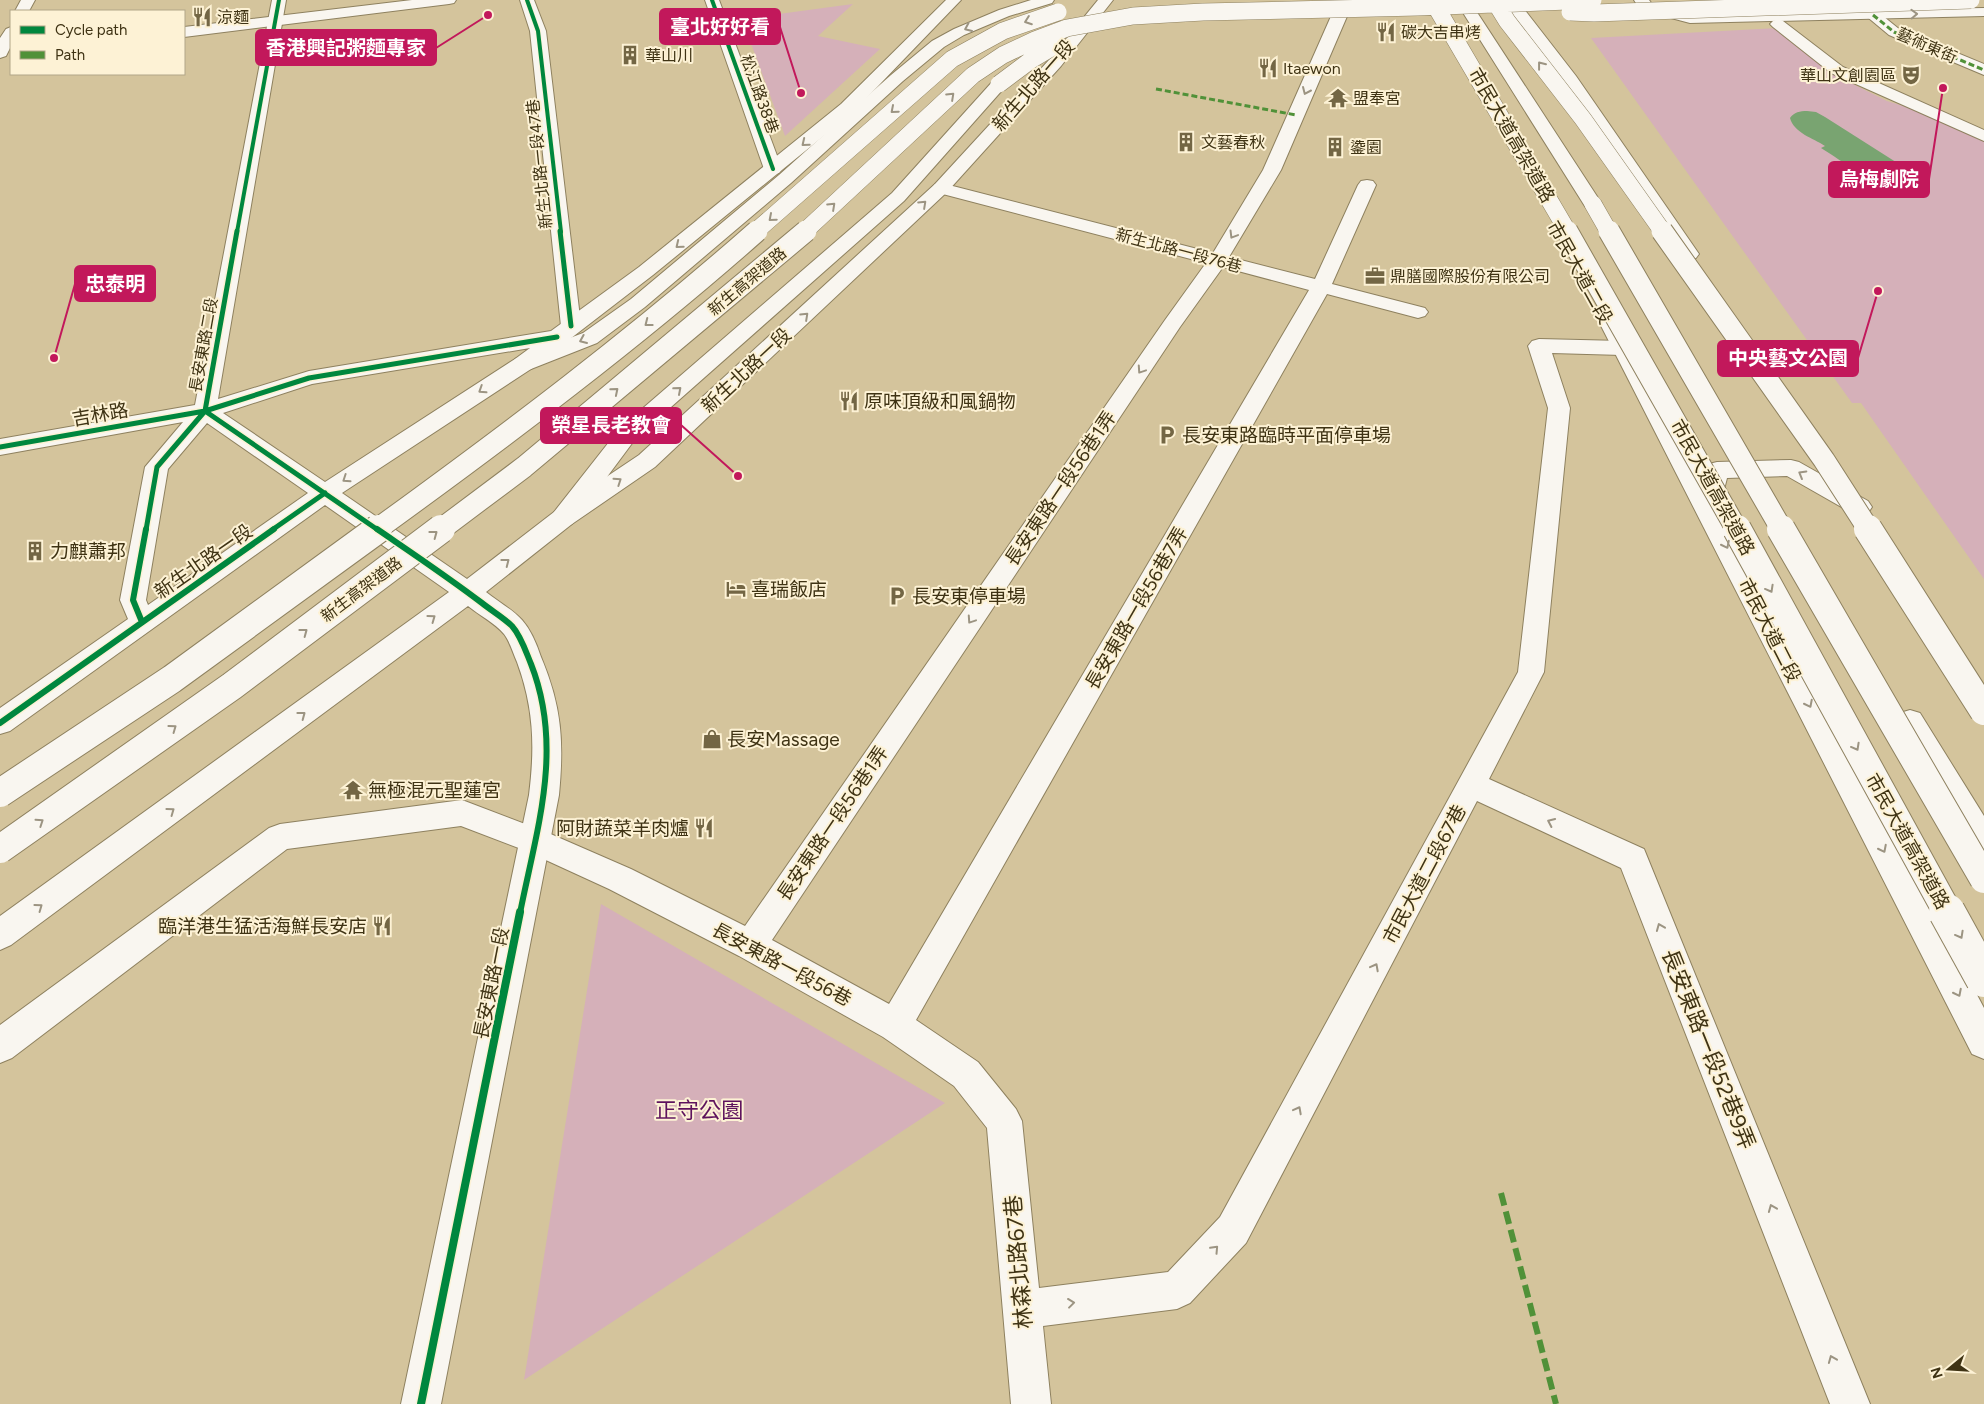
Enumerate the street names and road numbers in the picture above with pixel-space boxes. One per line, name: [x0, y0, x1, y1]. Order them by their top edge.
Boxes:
street label: 藝術東街: [1894, 24, 1960, 67]
street label: 新生北路一段: [987, 35, 1079, 136]
street label: 松江路38巷: [736, 52, 783, 136]
street label: 市民大道高架道路: [1464, 64, 1560, 207]
street label: 新生北路一段47巷: [523, 98, 556, 230]
street label: 市民大道二段: [1542, 217, 1617, 328]
street label: 新生北路一段76巷: [1114, 225, 1244, 276]
street label: 新生高架道路: [704, 243, 790, 320]
street label: 長安東路二段: [186, 296, 221, 394]
street label: 新生北路一段: [697, 323, 796, 418]
street label: 吉林路: [70, 398, 130, 431]
street label: 長安東路一段56巷1弄: [1000, 407, 1121, 570]
street label: 市民大道高架道路: [1666, 415, 1759, 559]
street label: 新生北路一段: [150, 519, 257, 604]
street label: 長安東路一段56巷7弄: [1081, 523, 1192, 694]
street label: 新生高架道路: [317, 553, 405, 626]
street label: 市民大道二段: [1733, 574, 1806, 686]
street label: 長安東路一段56巷1弄: [772, 742, 893, 905]
street label: 市民大道高架道路: [1861, 769, 1954, 913]
street label: 市民大道二段67巷: [1378, 801, 1471, 948]
street label: 長安東路一段56巷: [708, 918, 855, 1011]
street label: 長安東路一段: [469, 925, 514, 1041]
street label: 長安東路一段52巷9弄: [1656, 945, 1761, 1153]
street label: 林森北路67巷: [999, 1194, 1038, 1330]

